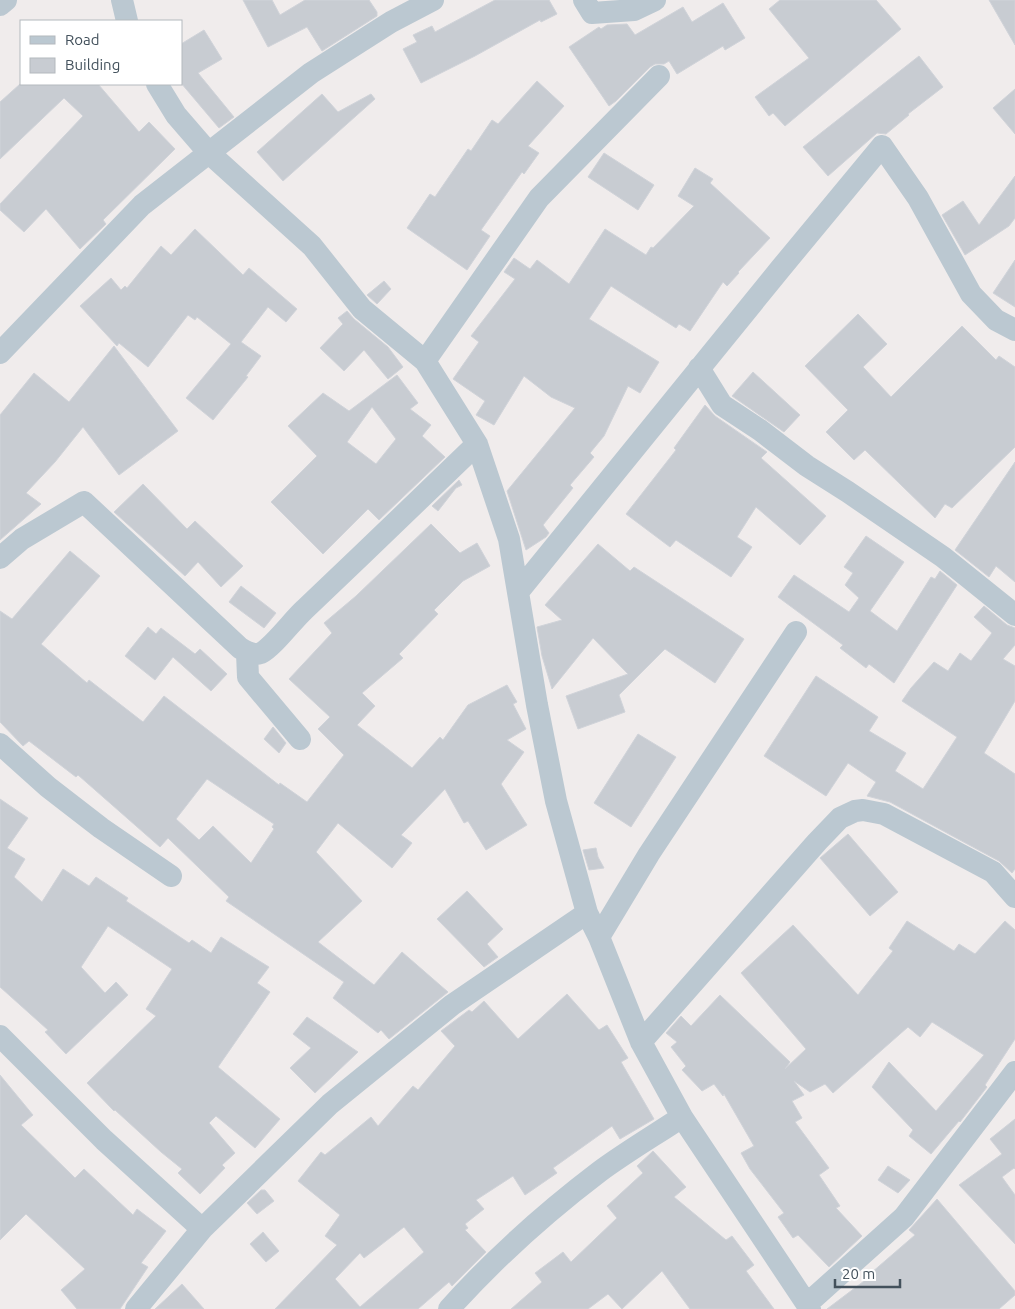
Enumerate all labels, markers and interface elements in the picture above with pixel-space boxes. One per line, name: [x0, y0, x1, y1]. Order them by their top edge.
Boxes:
legend: [20, 20, 182, 85]
text: Road: [65, 31, 100, 48]
text: Building: [65, 56, 120, 73]
scale bar: [835, 1256, 900, 1288]
text: 20 m: [842, 1265, 875, 1282]

